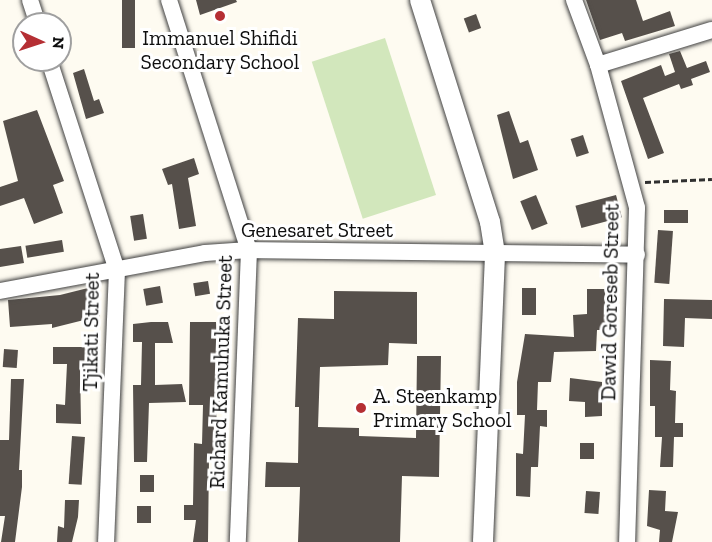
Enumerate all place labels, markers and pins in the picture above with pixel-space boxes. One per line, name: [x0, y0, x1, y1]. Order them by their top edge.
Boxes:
marker: Immanuel Shifidi Secondary School: [213, 9, 227, 23]
place label: Immanuel Shifidi Secondary School: [140, 25, 300, 75]
place label: A. Steenkamp Primary School: [373, 383, 512, 433]
marker: A. Steenkamp Primary School: [354, 401, 368, 415]

